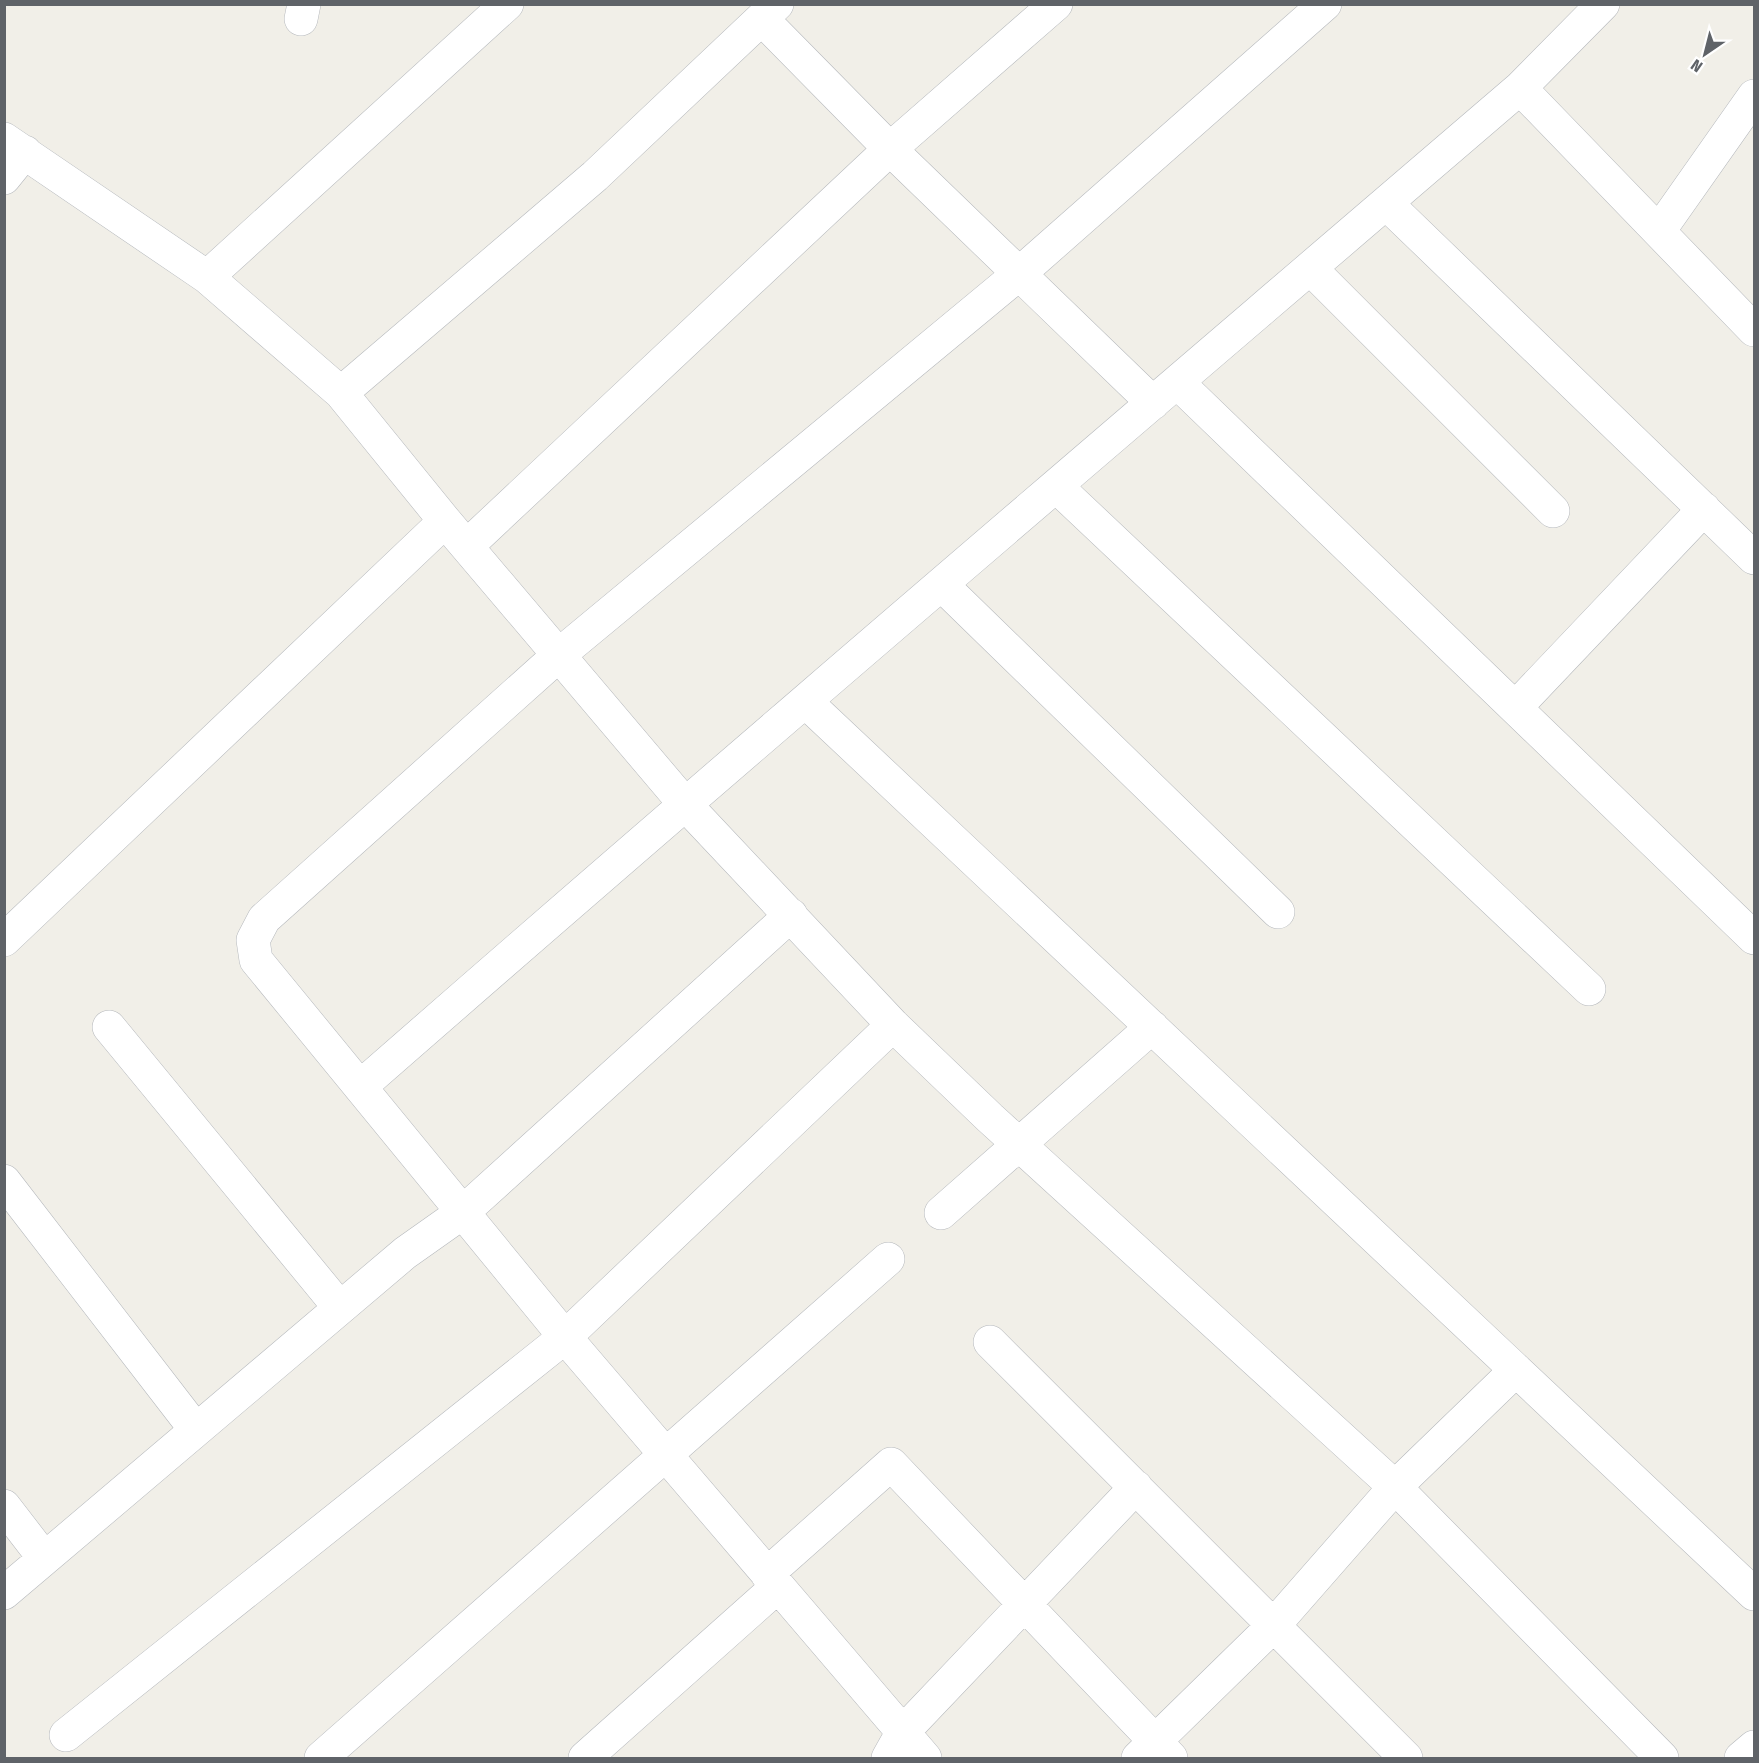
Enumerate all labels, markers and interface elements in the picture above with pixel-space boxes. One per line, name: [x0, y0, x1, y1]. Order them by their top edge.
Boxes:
north arrow: [1675, 24, 1735, 84]
text: N: [1687, 55, 1706, 76]

